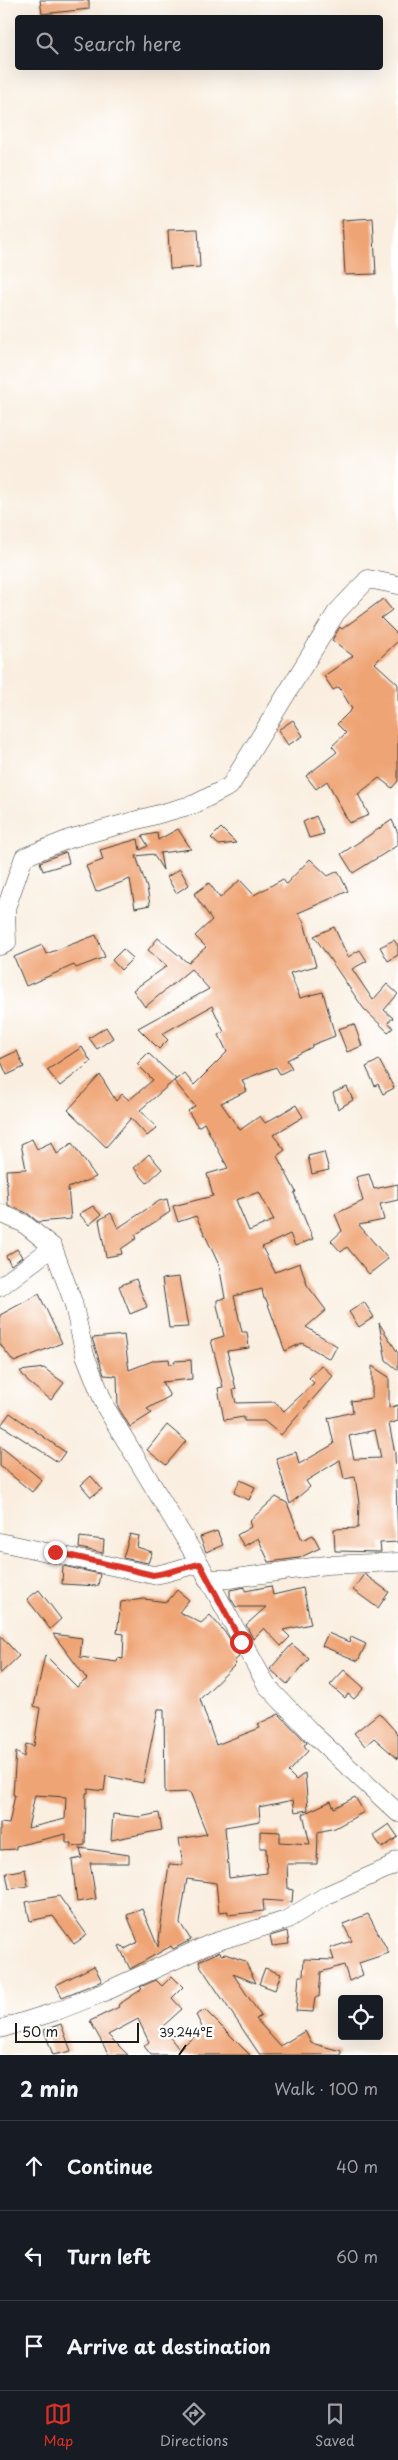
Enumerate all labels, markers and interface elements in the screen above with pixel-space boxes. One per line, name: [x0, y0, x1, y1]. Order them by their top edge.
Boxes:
search box: [15, 15, 383, 70]
icon: search: [33, 29, 61, 57]
text: Search here: [73, 29, 182, 57]
route end: [44, 1541, 67, 1564]
route start: [230, 1631, 253, 1654]
map controls: [338, 1995, 383, 2040]
button: locate: [338, 1995, 383, 2040]
scale bar: [15, 2020, 139, 2043]
text: 50 m: [22, 2021, 58, 2042]
text: 39.244°E: [159, 2023, 213, 2041]
text: 2 min: [20, 2072, 79, 2104]
text: Walk · 100 m: [274, 2076, 378, 2100]
icon: ahead: [20, 2152, 48, 2180]
text: Continue: [67, 2152, 153, 2180]
text: 40 m: [336, 2154, 378, 2178]
icon: left: [20, 2242, 48, 2270]
text: Turn left: [67, 2242, 151, 2270]
text: 60 m: [336, 2244, 378, 2268]
icon: arrive: [20, 2332, 48, 2360]
text: Arrive at destination: [67, 2332, 271, 2360]
tab: Map: [43, 2400, 73, 2451]
tab: Directions: [160, 2400, 228, 2451]
tab: Saved: [315, 2400, 355, 2451]

